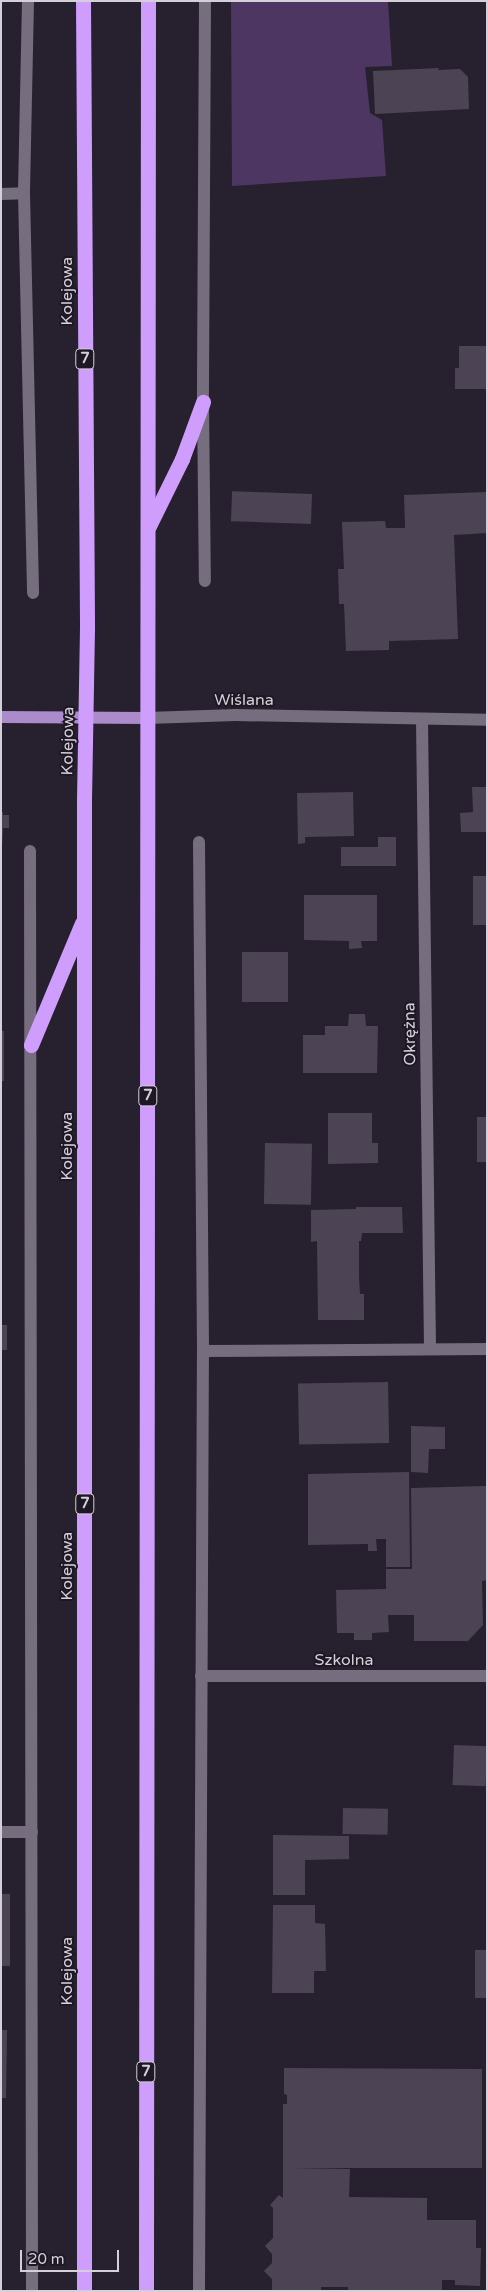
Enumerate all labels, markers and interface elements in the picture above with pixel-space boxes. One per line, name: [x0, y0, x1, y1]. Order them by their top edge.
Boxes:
street label: Kolejowa: [57, 257, 77, 325]
road number: 7: [75, 346, 95, 372]
street label: Wiślana: [214, 690, 274, 710]
street label: Kolejowa: [58, 706, 78, 776]
street label: Okrężna: [400, 1002, 420, 1066]
road number: 7: [138, 1084, 158, 1108]
street label: Kolejowa: [57, 1112, 77, 1180]
road number: 7: [75, 1492, 95, 1516]
street label: Kolejowa: [57, 1532, 77, 1600]
street label: Szkolna: [315, 1650, 373, 1670]
street label: Kolejowa: [57, 1937, 77, 2005]
road number: 7: [136, 2060, 156, 2084]
scale bar: [22, 2240, 121, 2272]
text: 20 m: [28, 2250, 65, 2268]

